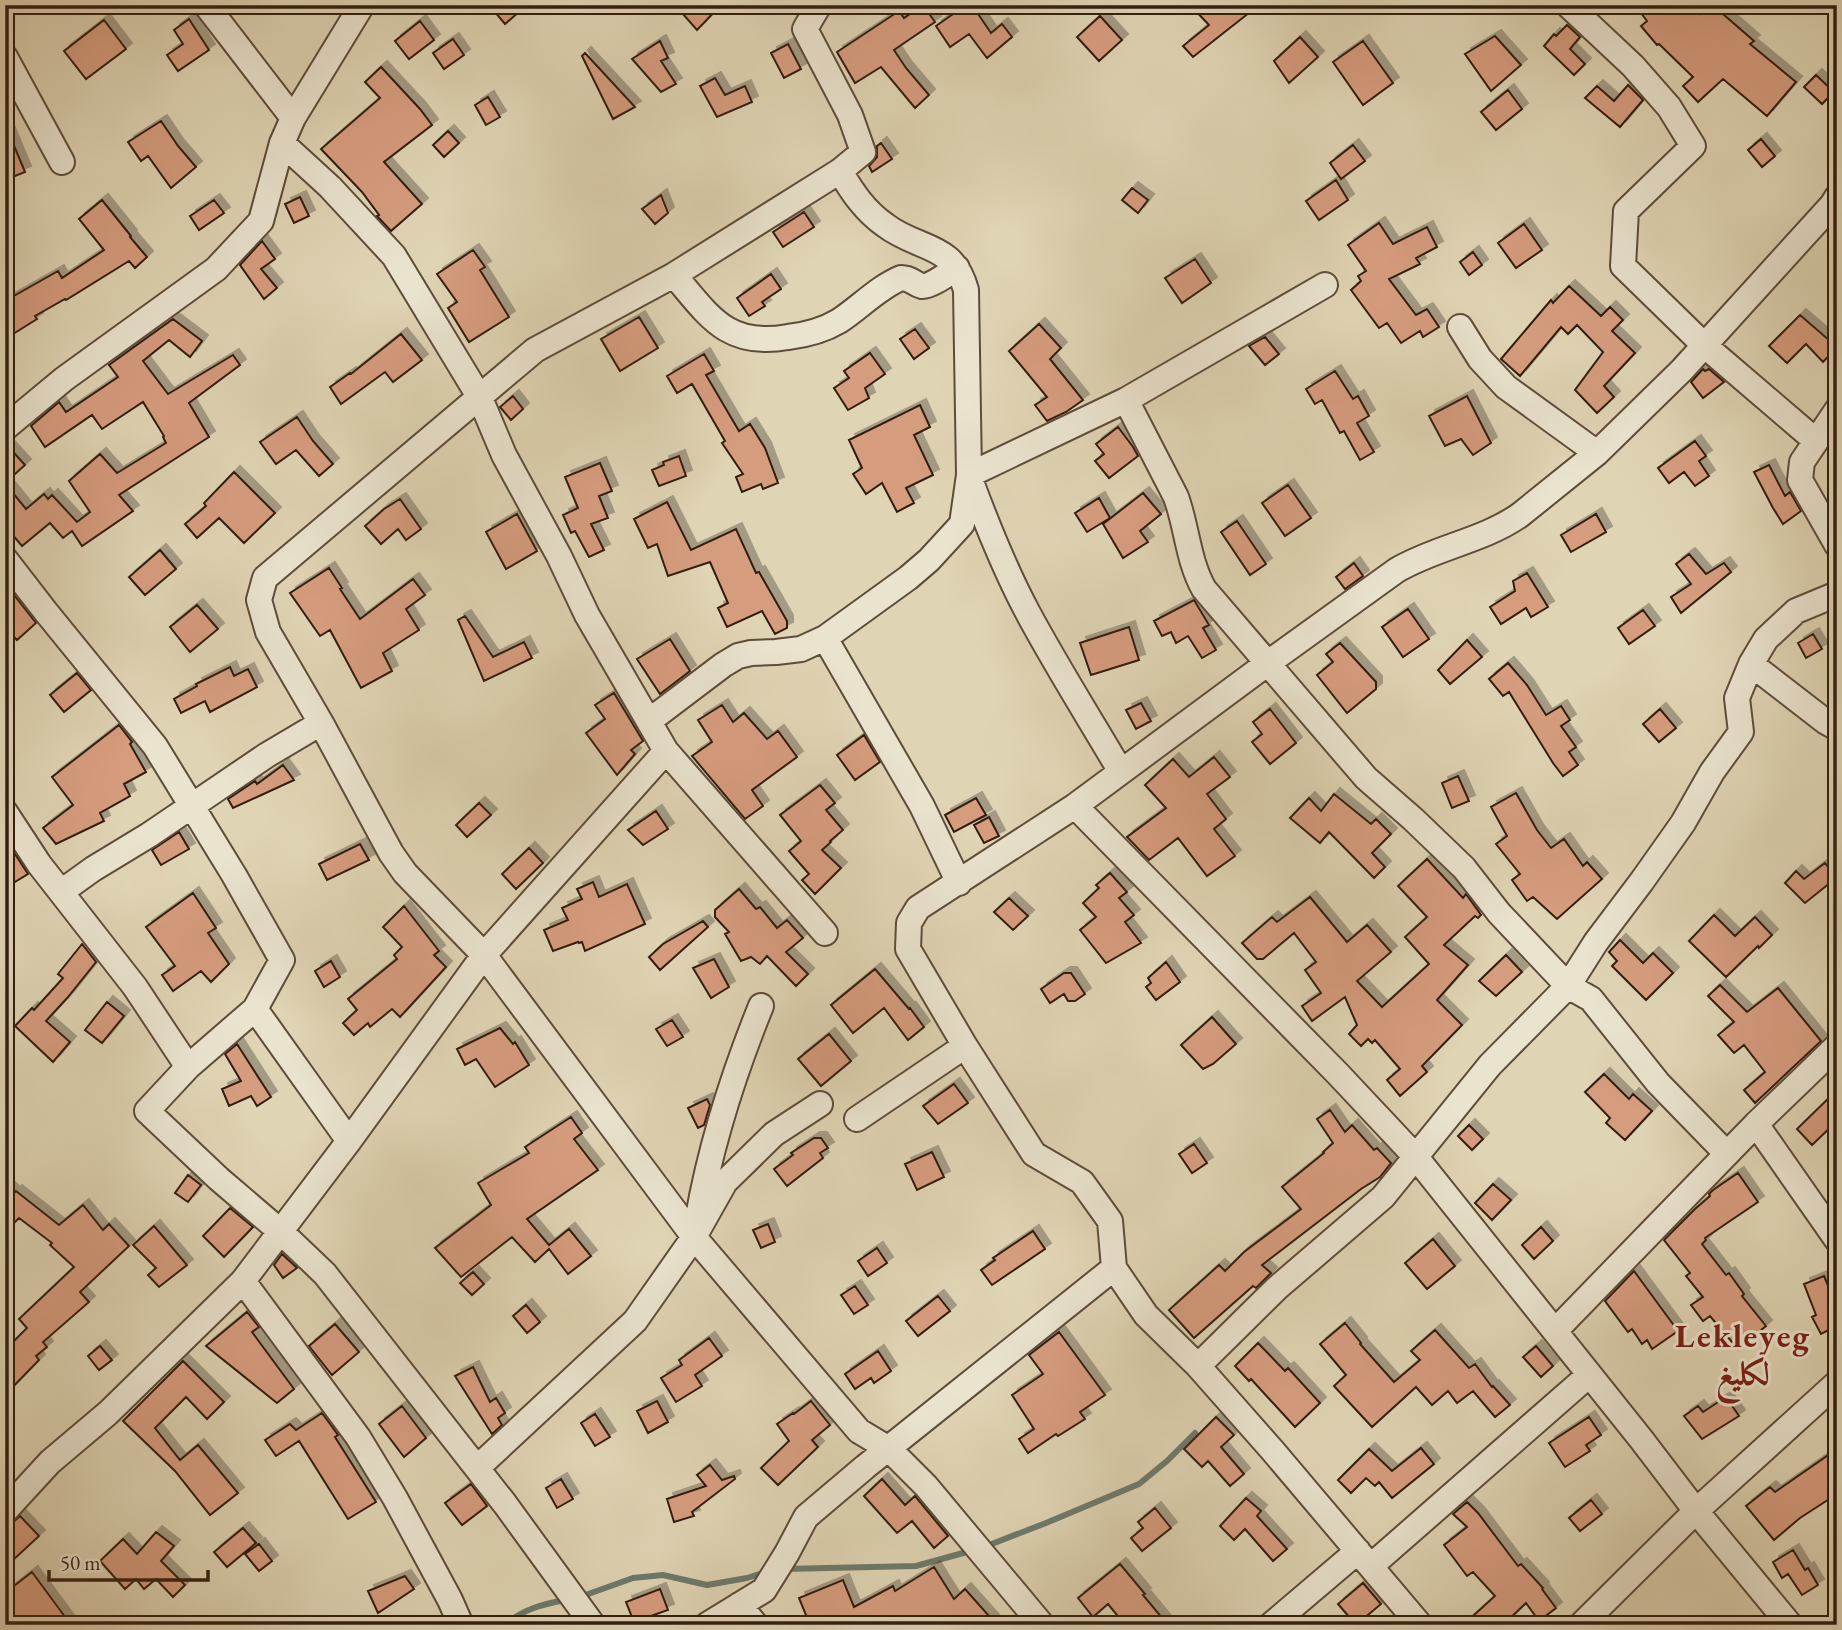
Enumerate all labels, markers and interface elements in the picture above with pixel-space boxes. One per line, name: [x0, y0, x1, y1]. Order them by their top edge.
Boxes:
district label: Lekleyeg لكليغ: [1675, 1314, 1811, 1404]
scale bar: [49, 1539, 208, 1583]
text: 50 m: [60, 1549, 101, 1576]

